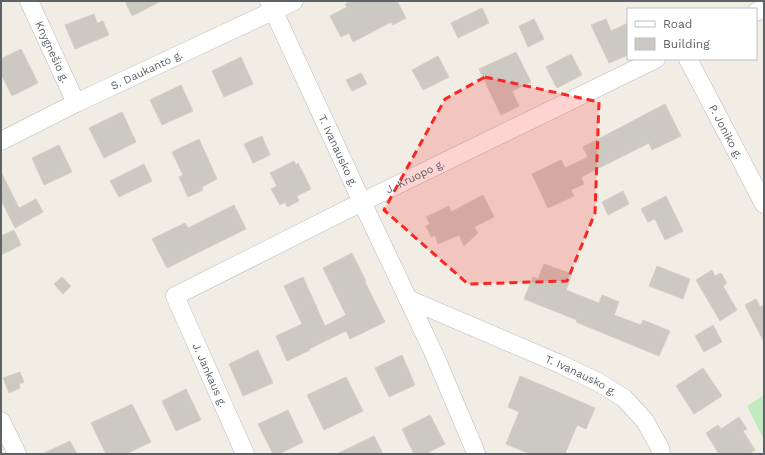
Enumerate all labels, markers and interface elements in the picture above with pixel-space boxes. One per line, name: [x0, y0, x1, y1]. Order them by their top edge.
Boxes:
legend: [627, 8, 757, 60]
text: Road: [663, 17, 692, 31]
street label: Knygnešio g.: [32, 19, 72, 85]
text: Building: [663, 37, 710, 51]
street label: S. Daukanto g.: [109, 48, 185, 93]
street label: P. Joniko g.: [706, 102, 745, 161]
street label: T. Ivanausko g.: [315, 113, 360, 189]
street label: J. Kruopo g.: [384, 157, 447, 197]
street label: J. Jankaus g.: [190, 341, 230, 409]
street label: T. Ivanausko g.: [543, 352, 619, 399]

